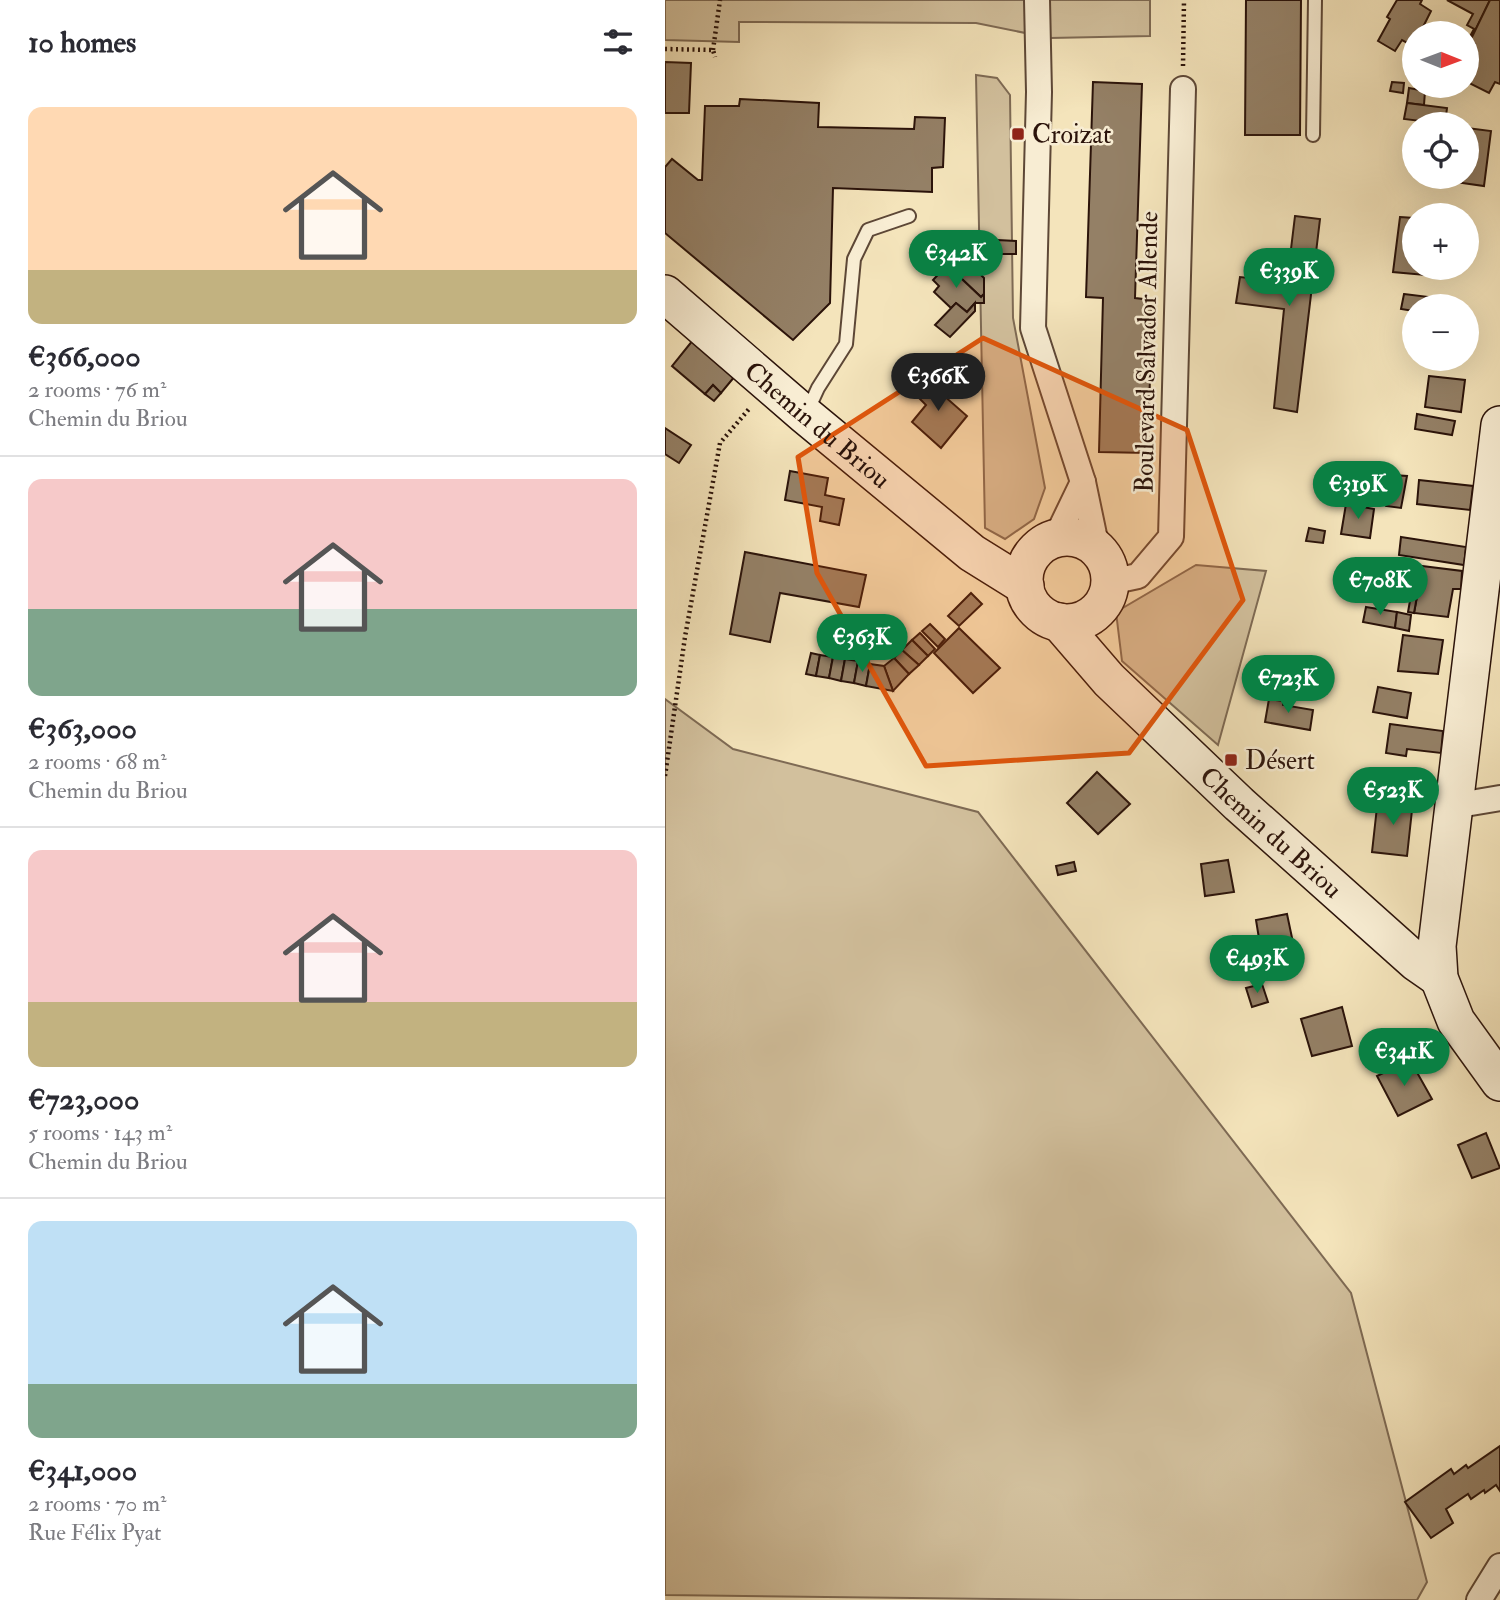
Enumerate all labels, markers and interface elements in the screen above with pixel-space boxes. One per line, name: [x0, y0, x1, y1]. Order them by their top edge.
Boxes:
north arrow: [1402, 21, 1479, 98]
map controls: [1402, 21, 1479, 371]
icon: filters: [599, 23, 637, 61]
text: 10 homes: [28, 24, 136, 61]
button: locate: [1402, 112, 1479, 189]
place label: Croizat: [1032, 119, 1111, 151]
marker: Croizat: [1010, 126, 1026, 142]
icon: home: [270, 152, 396, 278]
button: +: [1402, 203, 1479, 280]
street label: Boulevard Salvador Allende: [1129, 211, 1165, 493]
pin: €342K: [907, 230, 1005, 290]
text: €342K: [925, 238, 987, 267]
pin: €339K: [1240, 248, 1338, 308]
text: €339K: [1260, 256, 1318, 285]
button: −: [1402, 294, 1479, 371]
text: €366,000: [28, 338, 141, 375]
pin: €366K: [889, 354, 987, 413]
street label: Chemin du Briou: [738, 355, 896, 496]
text: €366K: [907, 361, 969, 390]
text: 2 rooms · 76 m²: [28, 375, 166, 404]
text: Chemin du Briou: [28, 404, 188, 433]
pin: €319K: [1309, 462, 1407, 521]
text: €319K: [1329, 469, 1387, 498]
icon: home: [270, 524, 396, 650]
pin: €708K: [1331, 558, 1429, 617]
text: €708K: [1349, 565, 1411, 594]
pin: €363K: [813, 614, 911, 674]
text: €363K: [833, 622, 891, 651]
pin: €723K: [1239, 656, 1337, 715]
text: €723K: [1258, 663, 1318, 692]
text: €363,000: [28, 710, 137, 747]
place label: Désert: [1245, 745, 1315, 777]
text: 2 rooms · 68 m²: [28, 747, 167, 776]
marker: Désert: [1223, 752, 1239, 768]
street label: Chemin du Briou: [1193, 760, 1348, 905]
pin: €523K: [1344, 768, 1442, 827]
text: €523K: [1363, 775, 1423, 804]
text: Chemin du Briou: [28, 776, 188, 805]
icon: home: [270, 895, 396, 1021]
pin: €493K: [1208, 936, 1306, 995]
text: €493K: [1226, 943, 1288, 972]
pin: €341K: [1355, 1028, 1453, 1088]
text: €341K: [1375, 1036, 1433, 1065]
text: €723,000: [28, 1081, 139, 1118]
text: 5 rooms · 143 m²: [28, 1118, 172, 1147]
text: Chemin du Briou: [28, 1147, 188, 1176]
icon: home: [270, 1266, 396, 1392]
text: €341,000: [28, 1452, 137, 1489]
text: 2 rooms · 70 m²: [28, 1489, 167, 1518]
text: Rue Félix Pyat: [28, 1518, 162, 1547]

